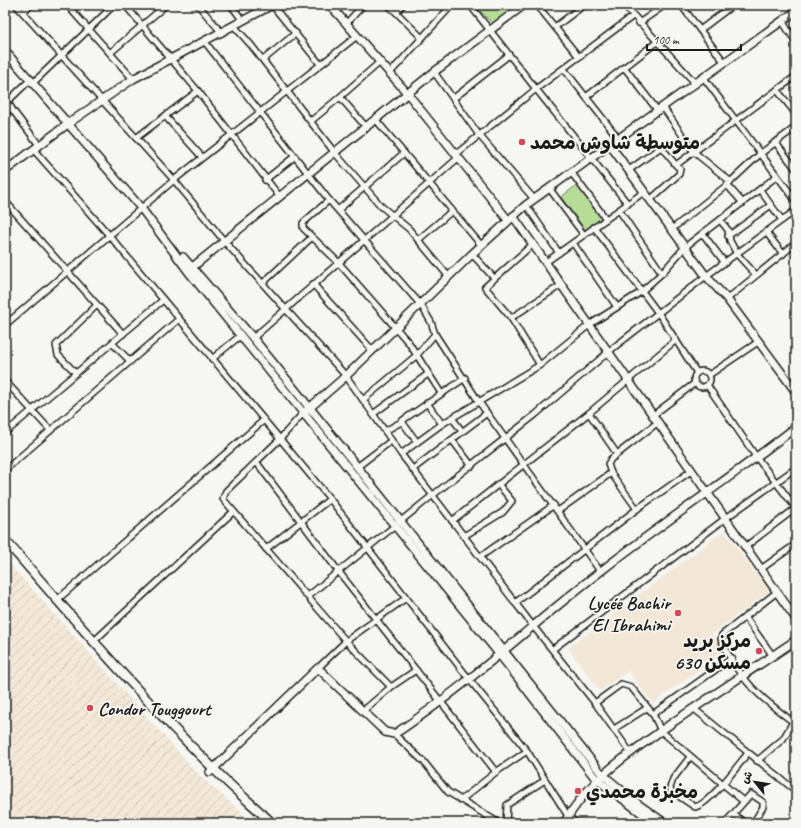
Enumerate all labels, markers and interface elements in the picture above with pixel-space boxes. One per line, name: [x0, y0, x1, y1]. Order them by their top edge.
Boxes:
scale bar: [647, 26, 741, 52]
text: 100 m: [653, 32, 680, 48]
place label: متوسطة شاوش محمد: [530, 131, 700, 155]
marker: متوسطة شاوش محمد: [517, 137, 527, 147]
place label: Lycée Bachir El Ibrahimi: [588, 591, 672, 637]
marker: Lycée Bachir El Ibrahimi: [673, 608, 683, 618]
place label: مركز بريد 630 مسكن: [674, 629, 751, 675]
marker: مركز بريد 630 مسكن: [754, 646, 764, 656]
place label: Condor Touggourt: [98, 697, 212, 721]
marker: Condor Touggourt: [85, 703, 95, 713]
north arrow: [735, 762, 775, 802]
text: ش: [737, 768, 755, 786]
place label: مخبزة محمدي: [586, 780, 698, 806]
marker: مخبزة محمدي: [573, 786, 583, 796]

